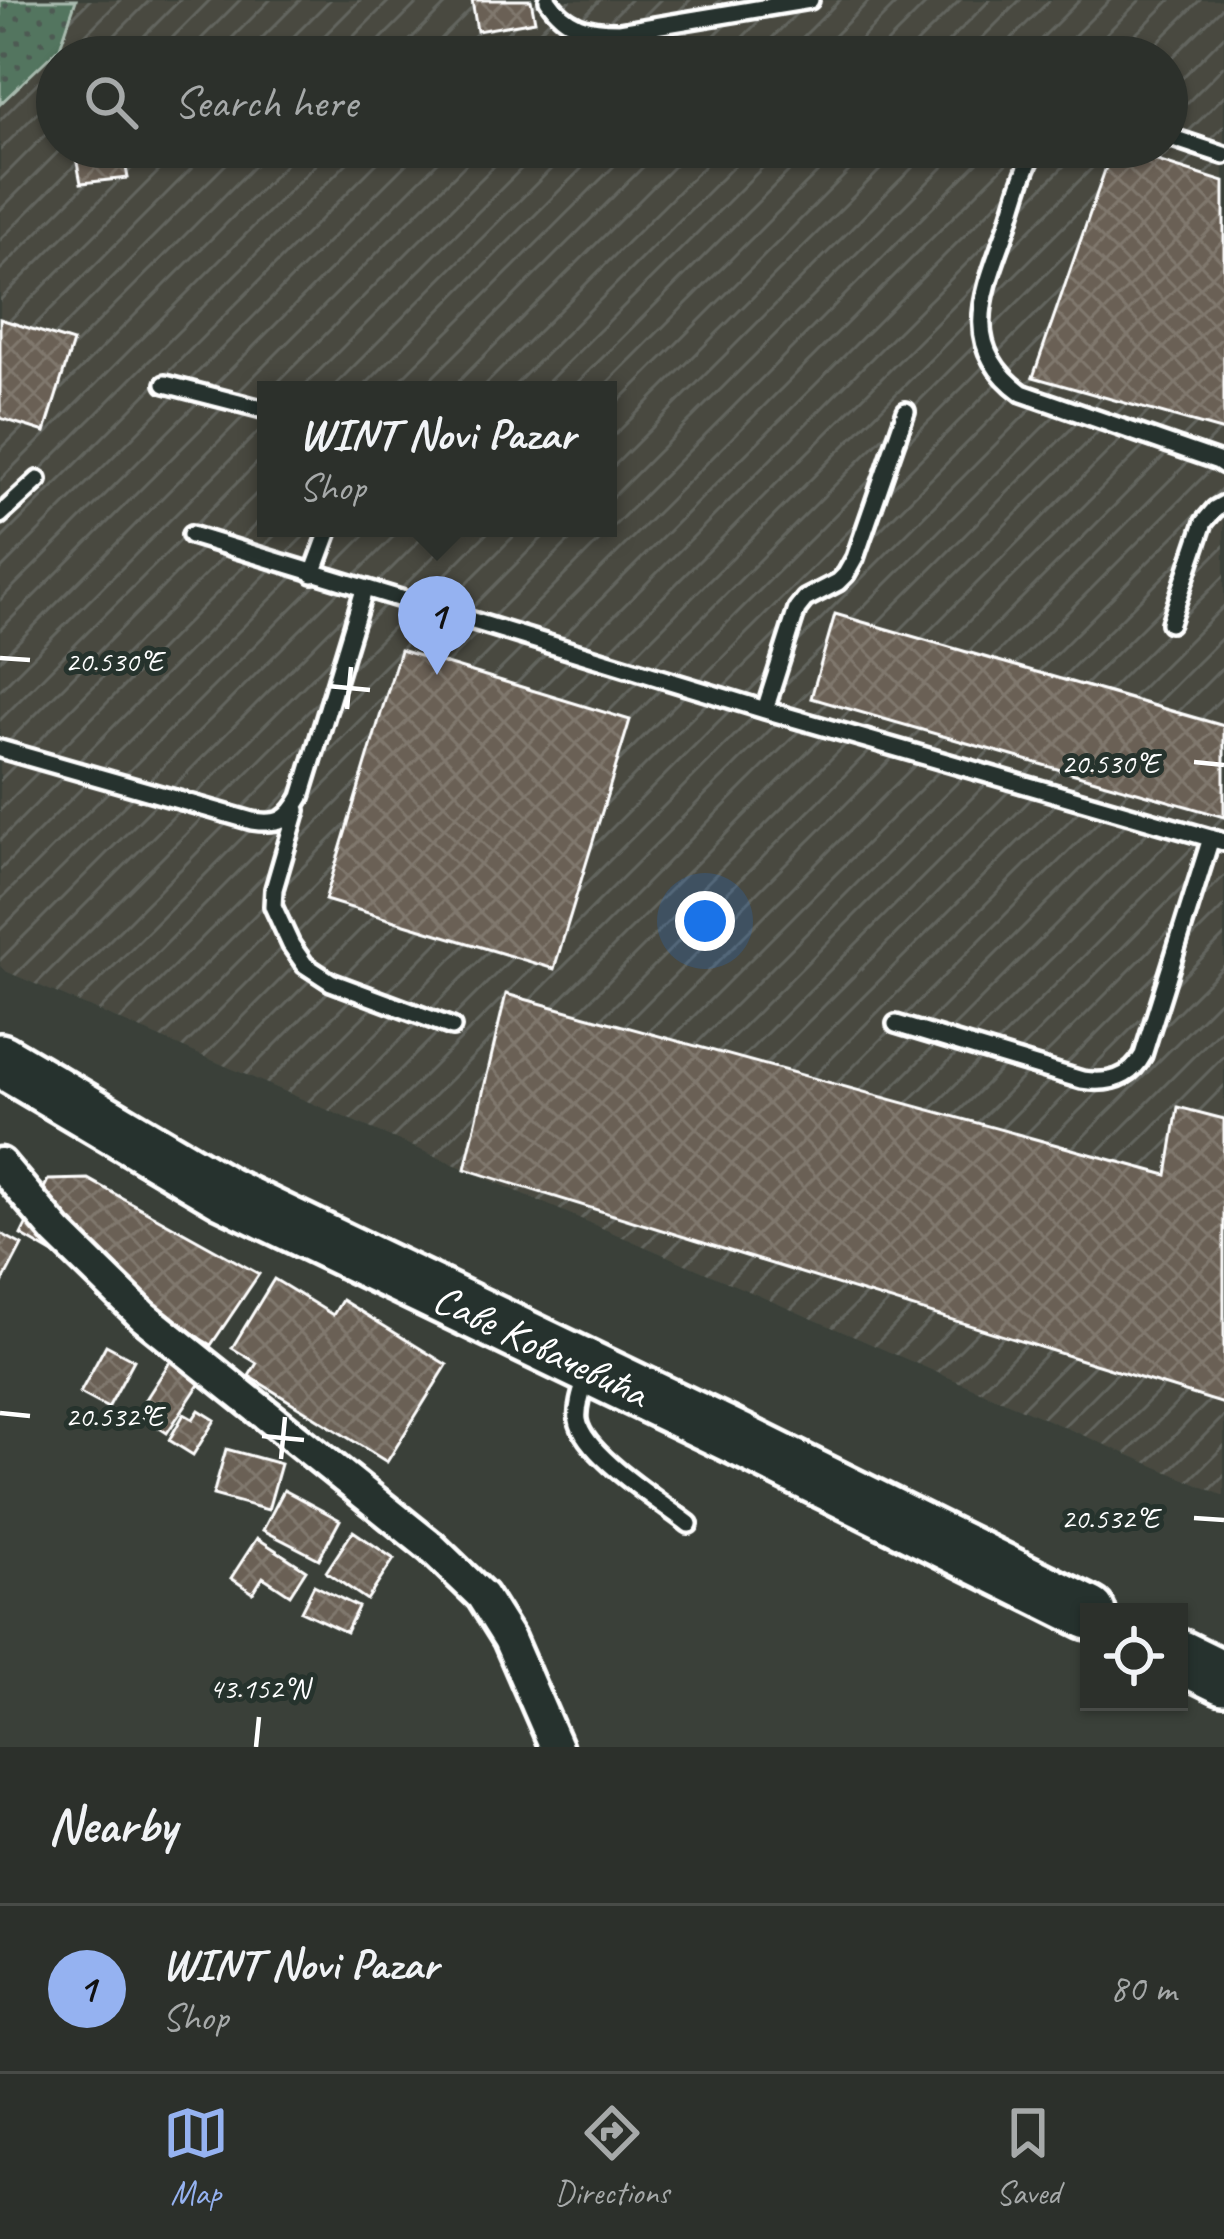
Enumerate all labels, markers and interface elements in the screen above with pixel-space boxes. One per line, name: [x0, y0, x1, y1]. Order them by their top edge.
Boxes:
search box: [36, 36, 1188, 168]
icon: search: [78, 69, 144, 135]
text: Search here: [174, 74, 357, 131]
popup: [257, 381, 617, 537]
text: WINT Novi Pazar: [299, 406, 575, 463]
text: Shop: [299, 463, 365, 512]
pin: 1: [398, 576, 476, 675]
text: 20.530°E: [65, 642, 167, 680]
text: 20.530°E: [1061, 744, 1163, 782]
your location: [675, 891, 735, 951]
street label: Саве Ковачевића: [425, 1272, 659, 1421]
text: 20.532°E: [65, 1397, 167, 1435]
text: 20.532°E: [1061, 1499, 1163, 1537]
map controls: [1080, 1603, 1188, 1711]
button: locate: [1080, 1603, 1188, 1711]
text: 43.152°N: [209, 1669, 314, 1707]
text: Nearby: [48, 1793, 176, 1857]
text: WINT Novi Pazar: [162, 1936, 438, 1993]
text: 1: [78, 1964, 96, 2013]
text: 80 m: [1110, 1964, 1176, 2013]
text: Shop: [162, 1993, 228, 2042]
tab: Map: [163, 2100, 229, 2214]
tab: Directions: [555, 2100, 669, 2214]
tab: Saved: [995, 2100, 1061, 2214]

